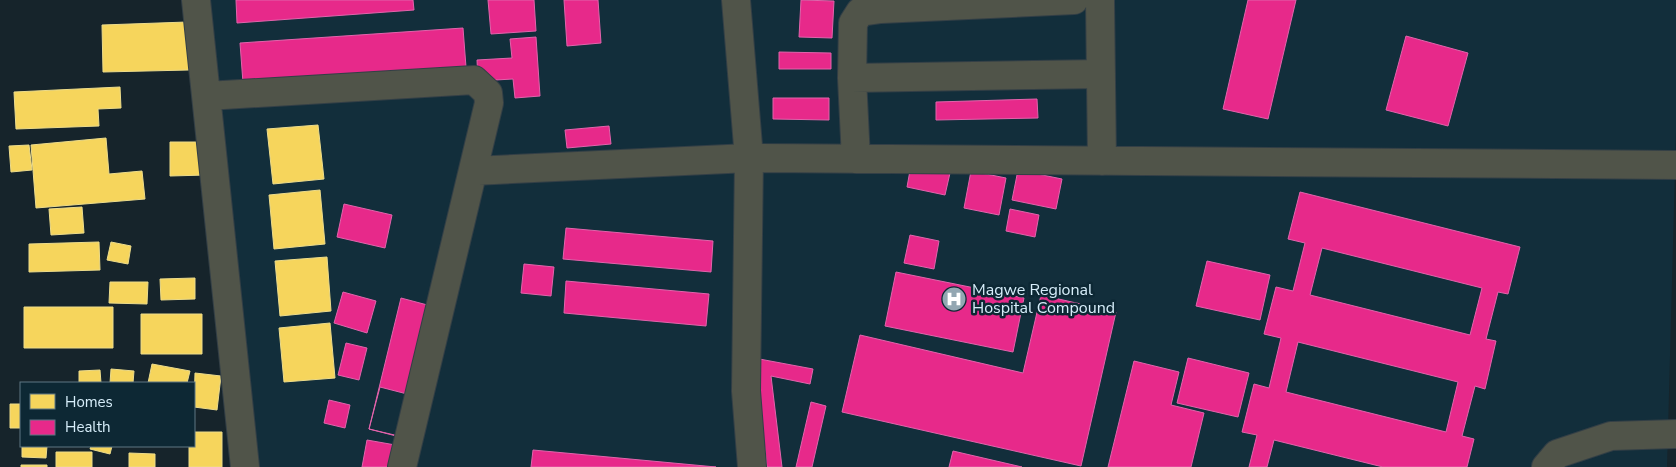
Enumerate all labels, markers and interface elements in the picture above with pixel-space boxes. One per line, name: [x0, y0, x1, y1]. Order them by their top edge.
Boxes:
place label: Magwe Regional Hospital Compound: [972, 279, 1115, 319]
hospital icon: Magwe Regional Hospital Compound: [941, 286, 967, 312]
legend: [20, 382, 195, 447]
text: Homes: [65, 392, 113, 412]
text: Health: [65, 417, 110, 437]

